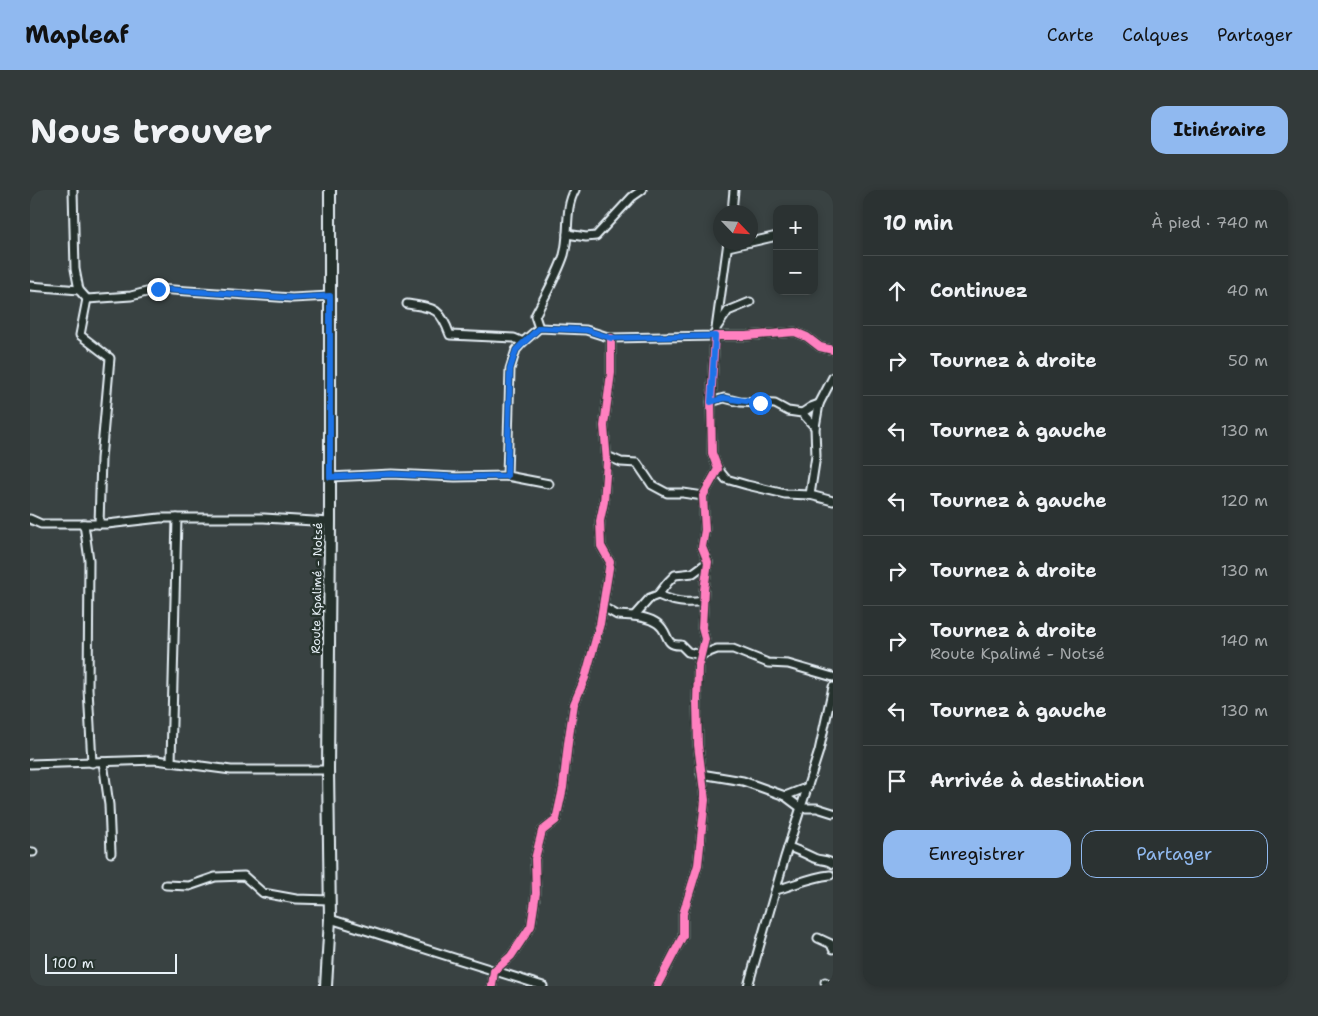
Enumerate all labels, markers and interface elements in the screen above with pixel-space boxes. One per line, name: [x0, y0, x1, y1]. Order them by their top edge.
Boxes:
text: Mapleaf: [25, 19, 129, 51]
text: Carte: [1047, 23, 1094, 47]
text: Calques: [1122, 23, 1189, 47]
text: Partager: [1217, 23, 1293, 47]
button: Itinéraire: [1151, 106, 1288, 154]
text: Nous trouver: [30, 107, 272, 154]
north arrow: [713, 205, 758, 250]
map controls: [773, 205, 818, 295]
button: +: [773, 205, 818, 250]
text: 10 min: [883, 209, 953, 237]
text: À pied · 740 m: [1151, 212, 1268, 233]
button: −: [773, 250, 818, 295]
icon: ahead: [883, 277, 911, 305]
route end: [147, 278, 170, 301]
text: Continuez: [930, 278, 1028, 303]
text: 40 m: [1226, 280, 1268, 301]
icon: right: [883, 347, 911, 375]
text: Tournez à droite: [930, 348, 1097, 373]
text: 50 m: [1228, 350, 1268, 371]
route start: [749, 392, 772, 415]
icon: left: [883, 417, 911, 445]
text: Tournez à gauche: [930, 418, 1107, 443]
text: 130 m: [1221, 420, 1268, 441]
icon: left: [883, 487, 911, 515]
text: Tournez à gauche: [930, 488, 1107, 513]
text: 120 m: [1221, 490, 1268, 511]
street label: Route Kpalimé - Notsé: [308, 522, 326, 654]
icon: right: [883, 557, 911, 585]
text: Tournez à droite: [930, 558, 1097, 583]
text: 130 m: [1221, 560, 1268, 581]
text: Tournez à droite: [930, 618, 1097, 643]
icon: right: [883, 627, 911, 655]
text: 140 m: [1221, 630, 1268, 651]
text: Route Kpalimé - Notsé: [930, 643, 1105, 664]
icon: left: [883, 697, 911, 725]
text: Tournez à gauche: [930, 698, 1107, 723]
text: 130 m: [1221, 700, 1268, 721]
icon: arrive: [883, 767, 911, 795]
text: Arrivée à destination: [930, 768, 1144, 793]
button: Enregistrer: [883, 830, 1071, 878]
button: Partager: [1081, 830, 1268, 878]
scale bar: [45, 951, 178, 974]
text: 100 m: [52, 954, 94, 972]

